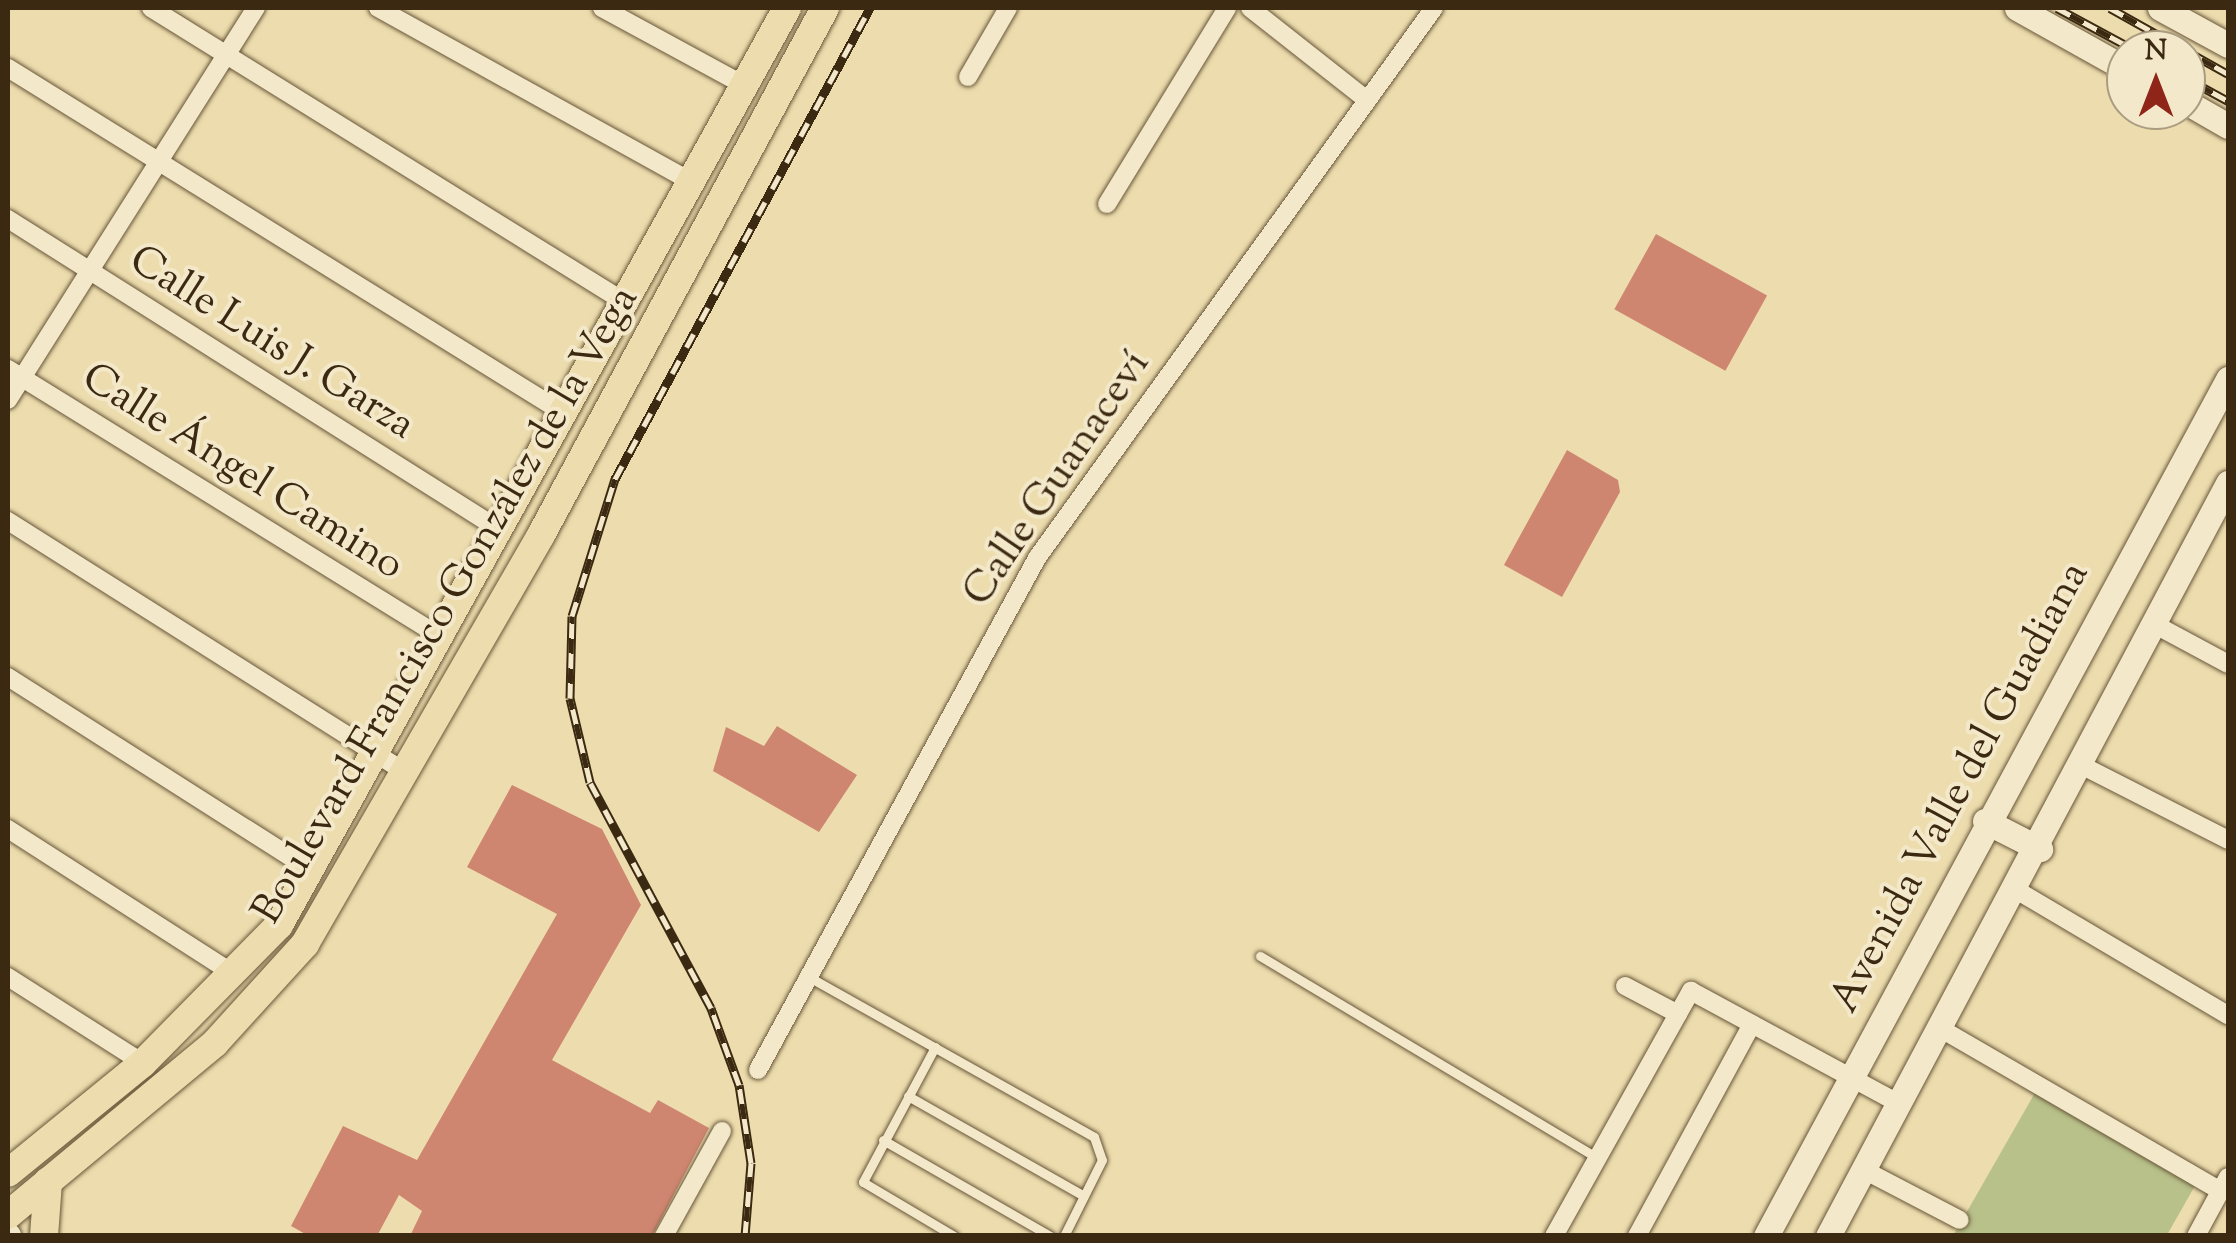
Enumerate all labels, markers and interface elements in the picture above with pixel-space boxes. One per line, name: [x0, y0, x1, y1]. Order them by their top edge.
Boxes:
north arrow: [2106, 30, 2206, 130]
text: N: [2145, 32, 2167, 72]
street label: Calle Luis J. Garza: [119, 236, 423, 452]
street label: Boulevard Francisco González de la Vega: [243, 278, 651, 934]
street label: Calle Guanaceví: [954, 342, 1162, 616]
street label: Calle Ángel Camino: [72, 354, 412, 592]
street label: Avenida Valle del Guadiana: [1821, 554, 2101, 1022]

